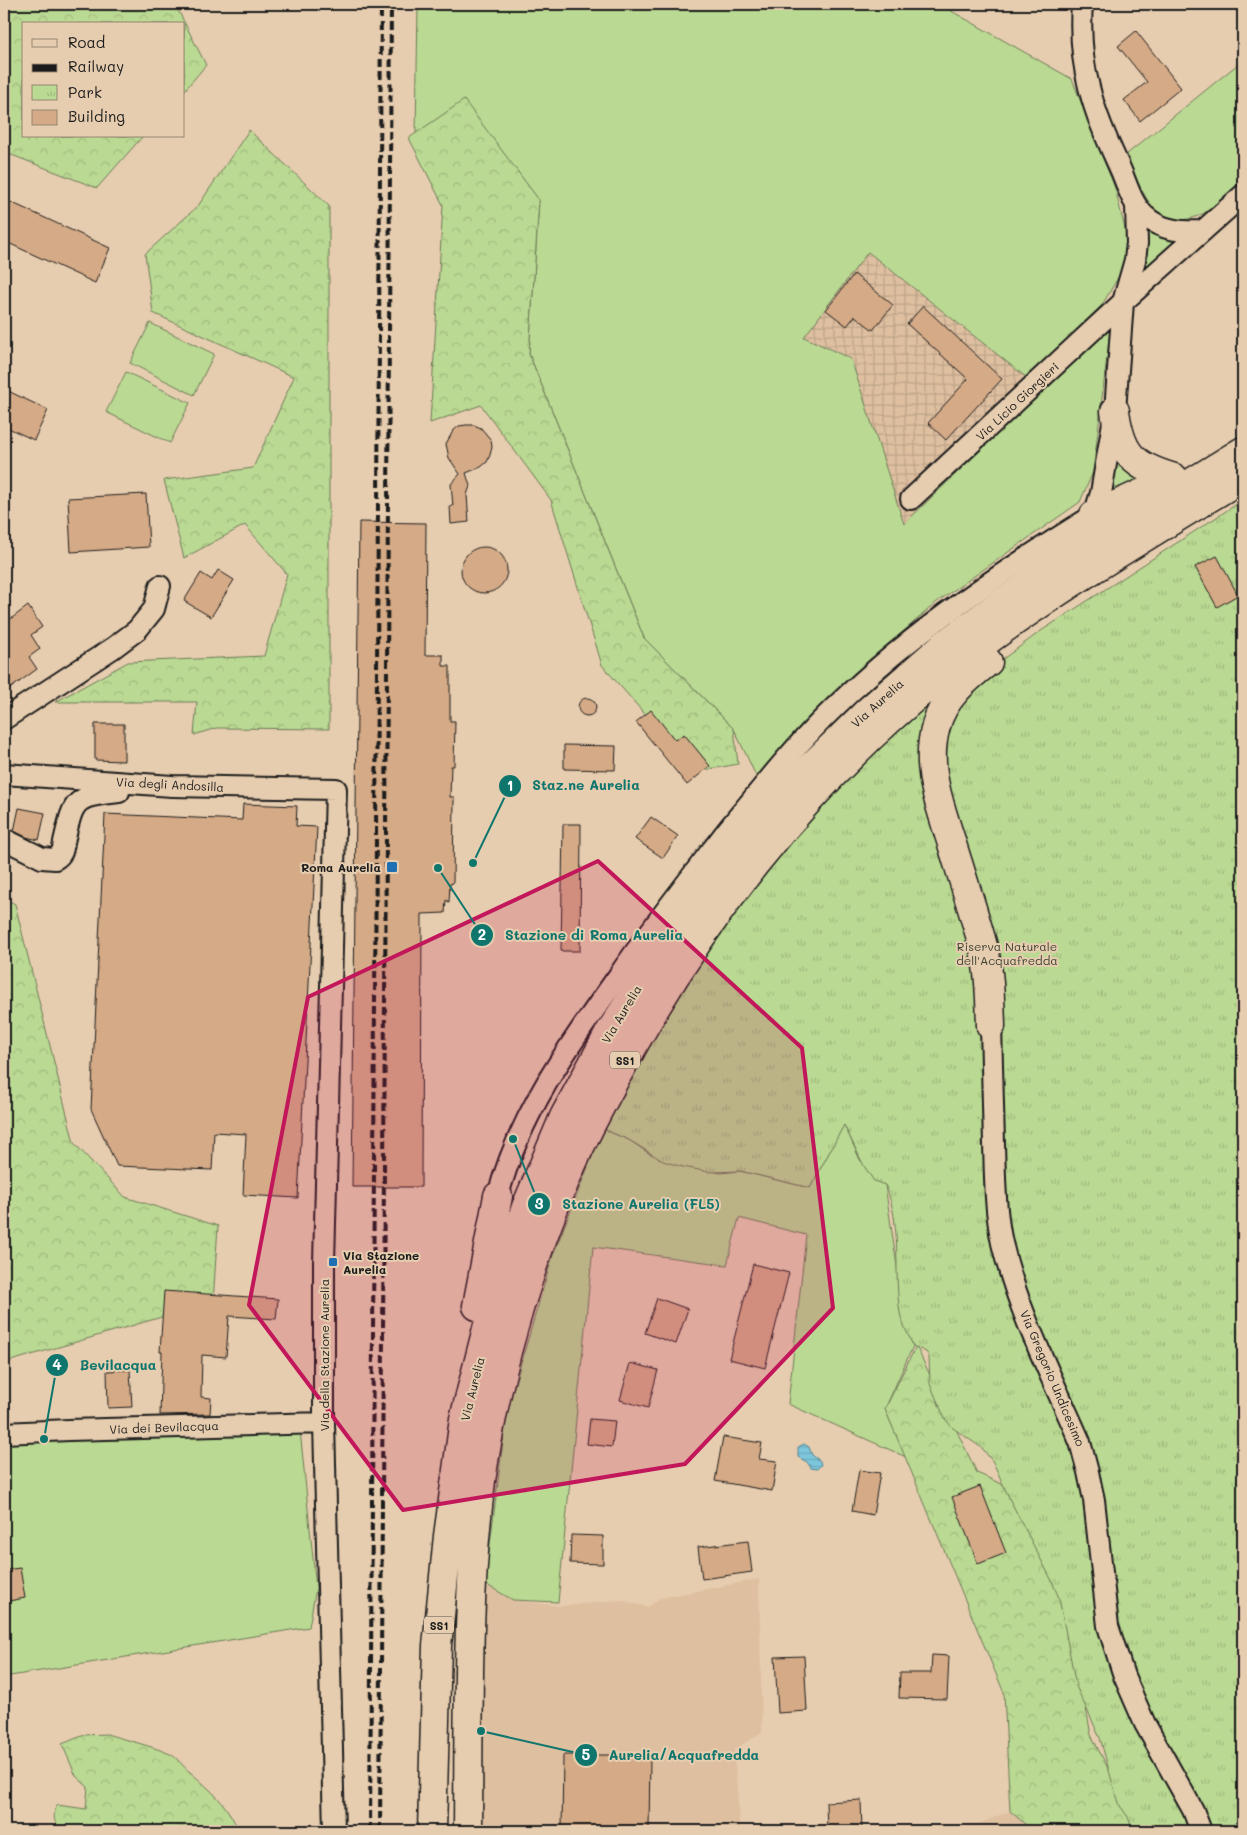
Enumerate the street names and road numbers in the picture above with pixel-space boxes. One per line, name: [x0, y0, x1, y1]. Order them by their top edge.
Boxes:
street label: Via Licio Giorgieri: [972, 358, 1062, 444]
street label: Via Aurelia: [847, 675, 907, 731]
street label: Via degli Andosilla: [116, 773, 224, 795]
street label: Via Aurelia: [597, 982, 645, 1046]
road number: SS1: [610, 1052, 640, 1068]
street label: Via della Stazione Aurelia: [316, 1279, 332, 1431]
street label: Via Gregorio Undicesimo: [1017, 1307, 1089, 1449]
street label: Via Aurelia: [456, 1355, 488, 1423]
street label: Via dei Bevilacqua: [109, 1417, 219, 1437]
road number: SS1: [424, 1616, 454, 1634]

